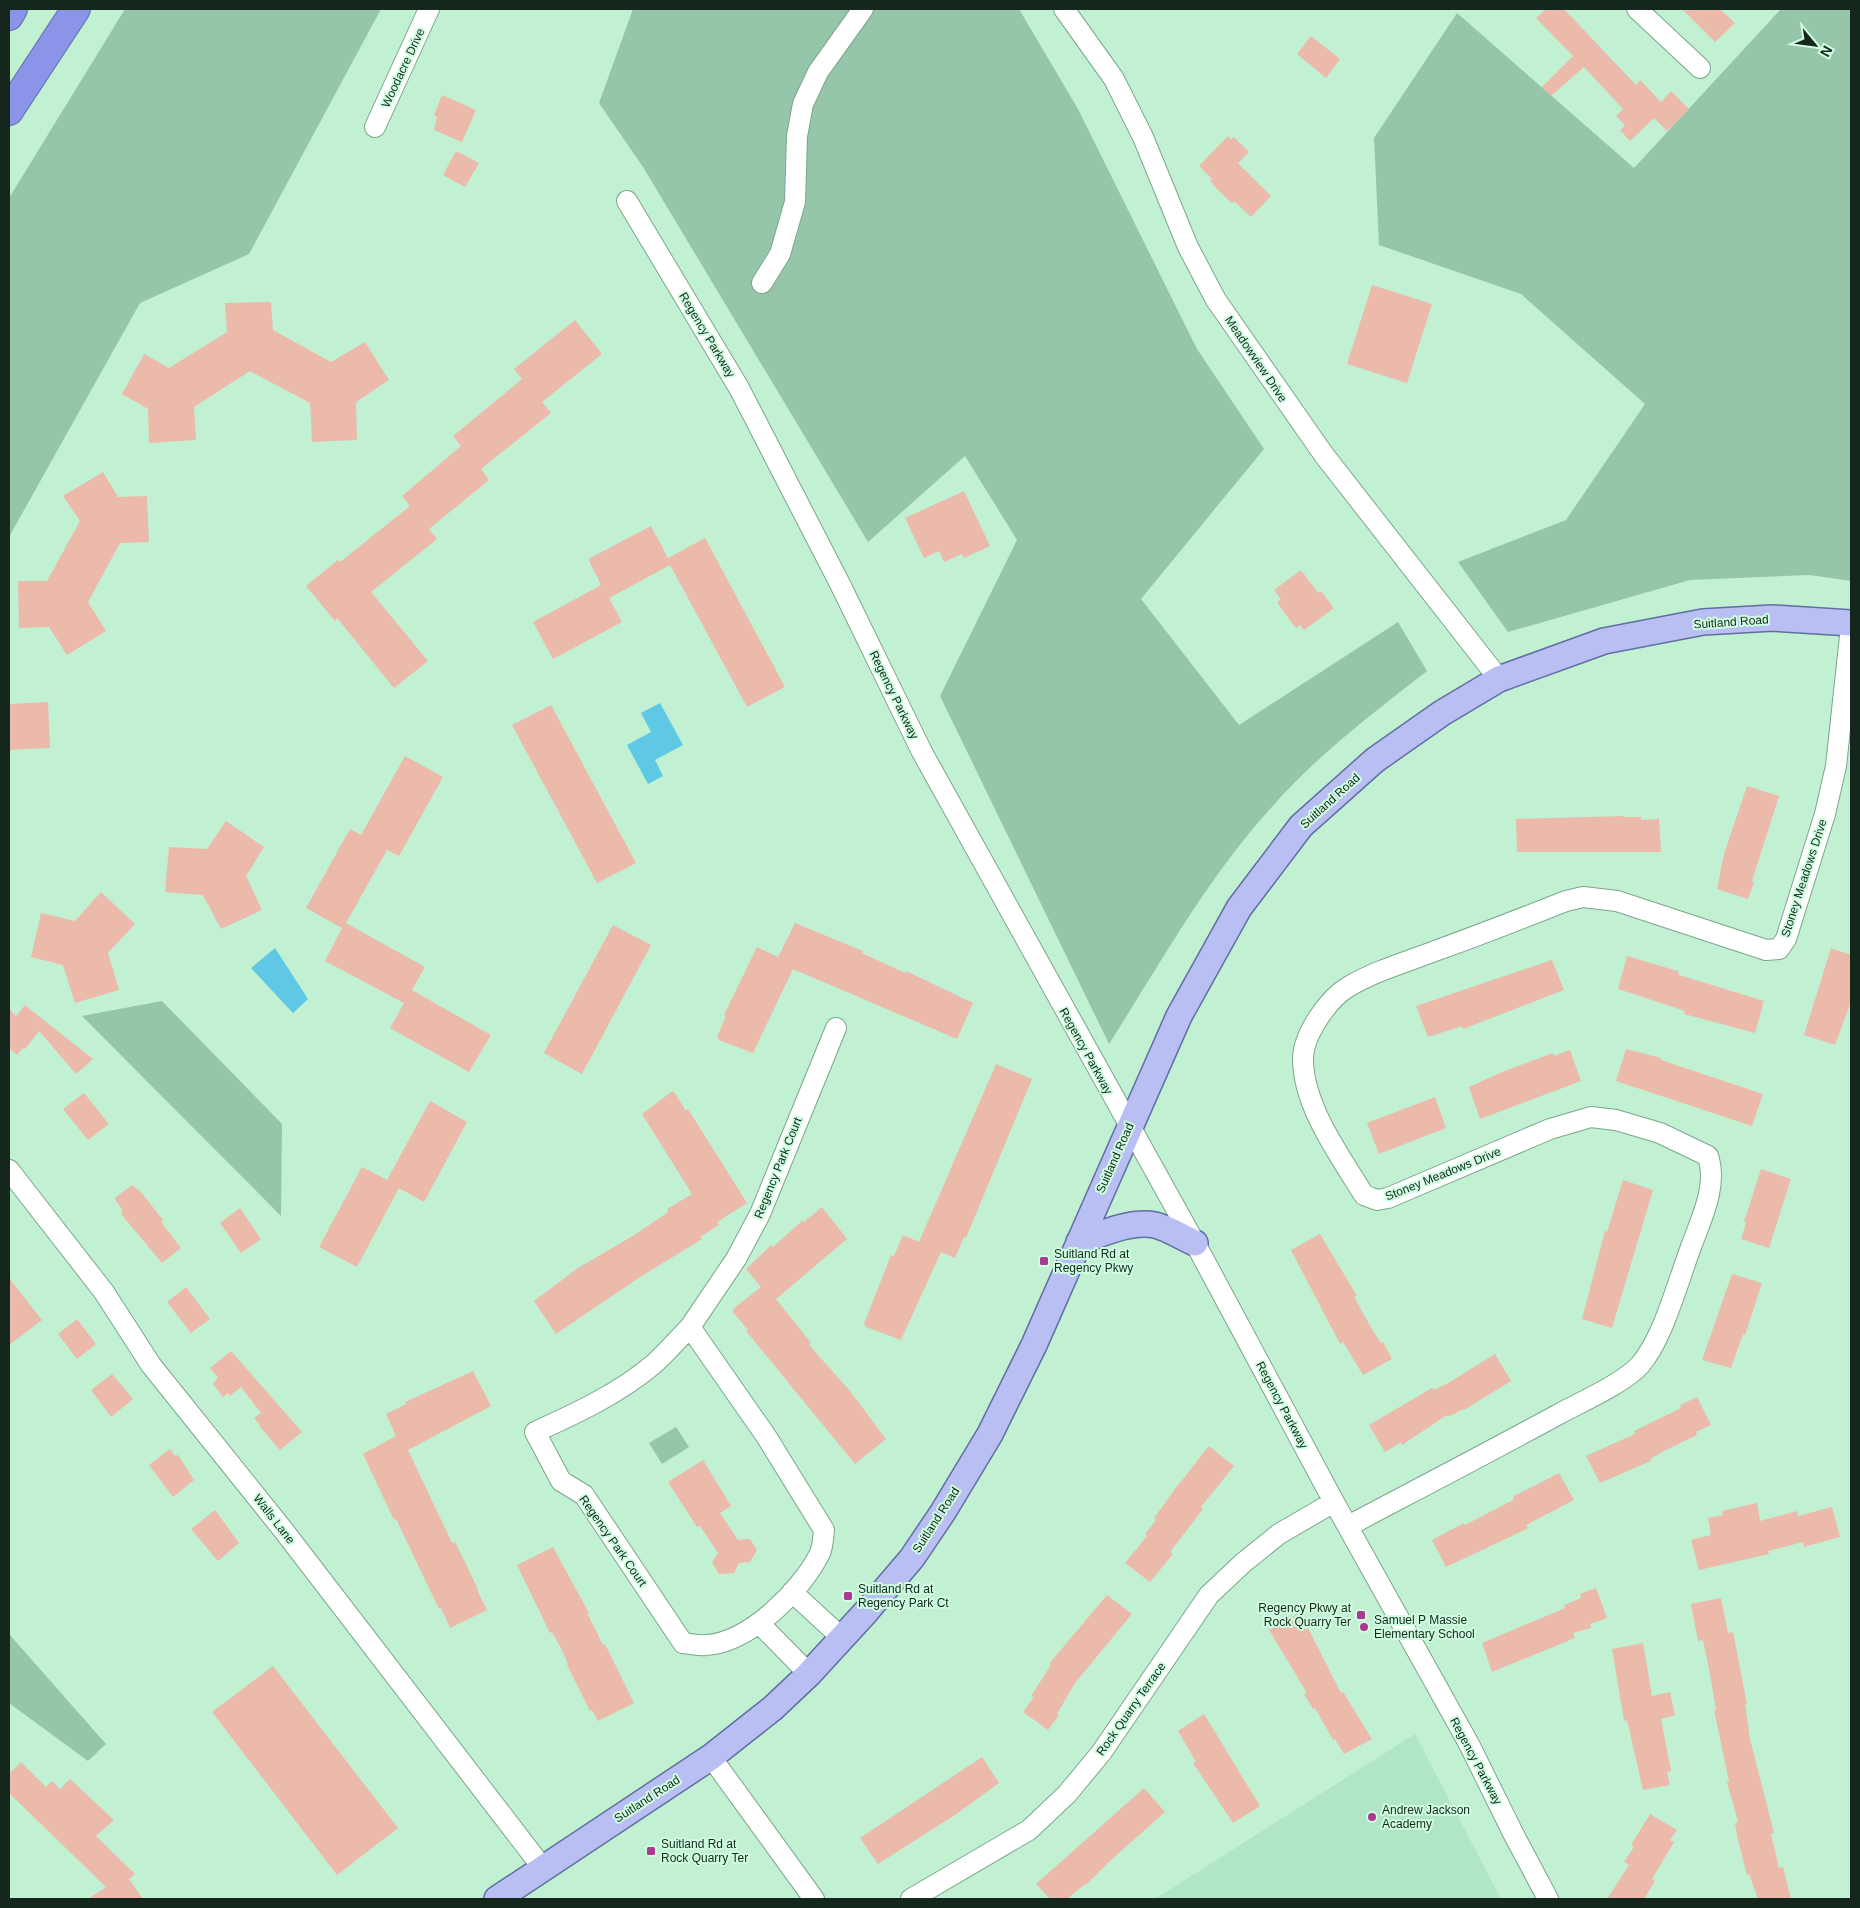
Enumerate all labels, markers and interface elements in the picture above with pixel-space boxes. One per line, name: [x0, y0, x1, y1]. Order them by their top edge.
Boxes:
north arrow: [1790, 20, 1840, 70]
street label: Woodacre Drive: [379, 26, 428, 110]
text: N: [1817, 43, 1836, 60]
street label: Regency Parkway: [676, 290, 738, 380]
street label: Meadowview Drive: [1222, 313, 1290, 405]
street label: Suitland Road: [1693, 612, 1769, 632]
street label: Regency Parkway: [867, 648, 921, 742]
street label: Suitland Road: [1297, 771, 1363, 831]
street label: Stoney Meadows Drive: [1778, 817, 1830, 939]
street label: Regency Parkway: [1056, 1005, 1116, 1097]
street label: Regency Park Court: [751, 1115, 805, 1221]
street label: Suitland Road: [1093, 1121, 1137, 1195]
street label: Stoney Meadows Drive: [1383, 1144, 1503, 1204]
place label: Suitland Rd at Regency Pkwy: [1054, 1247, 1133, 1275]
marker: Suitland Rd at Regency Pkwy: [1038, 1255, 1050, 1267]
street label: Regency Parkway: [1253, 1359, 1311, 1451]
street label: Suitland Road: [910, 1485, 962, 1555]
street label: Walls Lane: [250, 1491, 298, 1547]
street label: Regency Park Court: [576, 1493, 650, 1590]
place label: Suitland Rd at Regency Park Ct: [858, 1582, 949, 1610]
marker: Suitland Rd at Regency Park Ct: [842, 1590, 854, 1602]
place label: Regency Pkwy at Rock Quarry Ter: [1258, 1601, 1352, 1629]
marker: Regency Pkwy at Rock Quarry Ter: [1355, 1609, 1367, 1621]
place label: Samuel P Massie Elementary School: [1374, 1613, 1475, 1641]
marker: Samuel P Massie Elementary School: [1358, 1621, 1370, 1633]
street label: Rock Quarry Terrace: [1094, 1659, 1169, 1758]
street label: Regency Parkway: [1447, 1715, 1505, 1807]
street label: Suitland Road: [612, 1773, 682, 1825]
place label: Andrew Jackson Academy: [1382, 1803, 1470, 1831]
marker: Andrew Jackson Academy: [1366, 1811, 1378, 1823]
place label: Suitland Rd at Rock Quarry Ter: [661, 1837, 748, 1865]
marker: Suitland Rd at Rock Quarry Ter: [645, 1845, 657, 1857]

